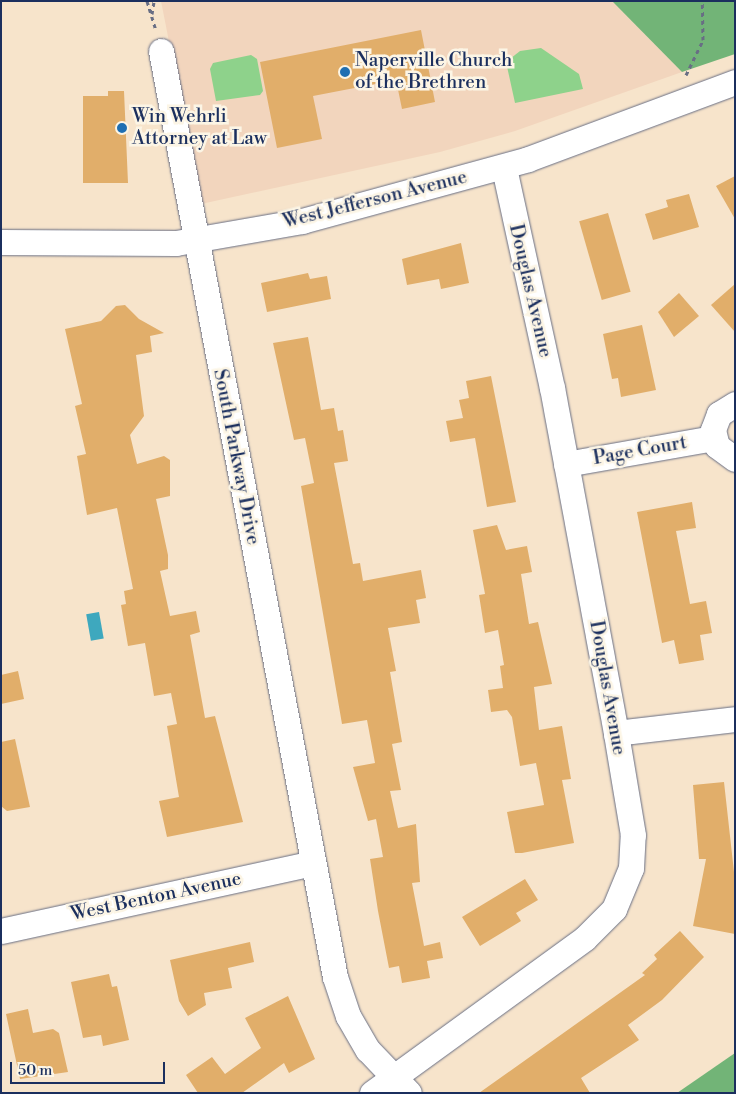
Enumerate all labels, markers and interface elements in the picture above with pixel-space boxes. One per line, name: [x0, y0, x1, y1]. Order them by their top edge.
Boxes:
place label: Naperville Church of the Brethren: [355, 50, 512, 94]
marker: Naperville Church of the Brethren: [339, 66, 351, 78]
place label: Win Wehrli Attorney at Law: [132, 106, 267, 150]
marker: Win Wehrli Attorney at Law: [116, 122, 128, 134]
street label: West Jefferson Avenue: [281, 166, 469, 234]
street label: Douglas Avenue: [504, 222, 556, 360]
street label: South Parkway Drive: [208, 367, 264, 547]
street label: Page Court: [591, 432, 689, 470]
street label: Douglas Avenue: [584, 619, 630, 757]
street label: West Benton Avenue: [69, 868, 243, 926]
scale bar: [12, 1052, 168, 1084]
text: 50 m: [18, 1061, 52, 1080]

